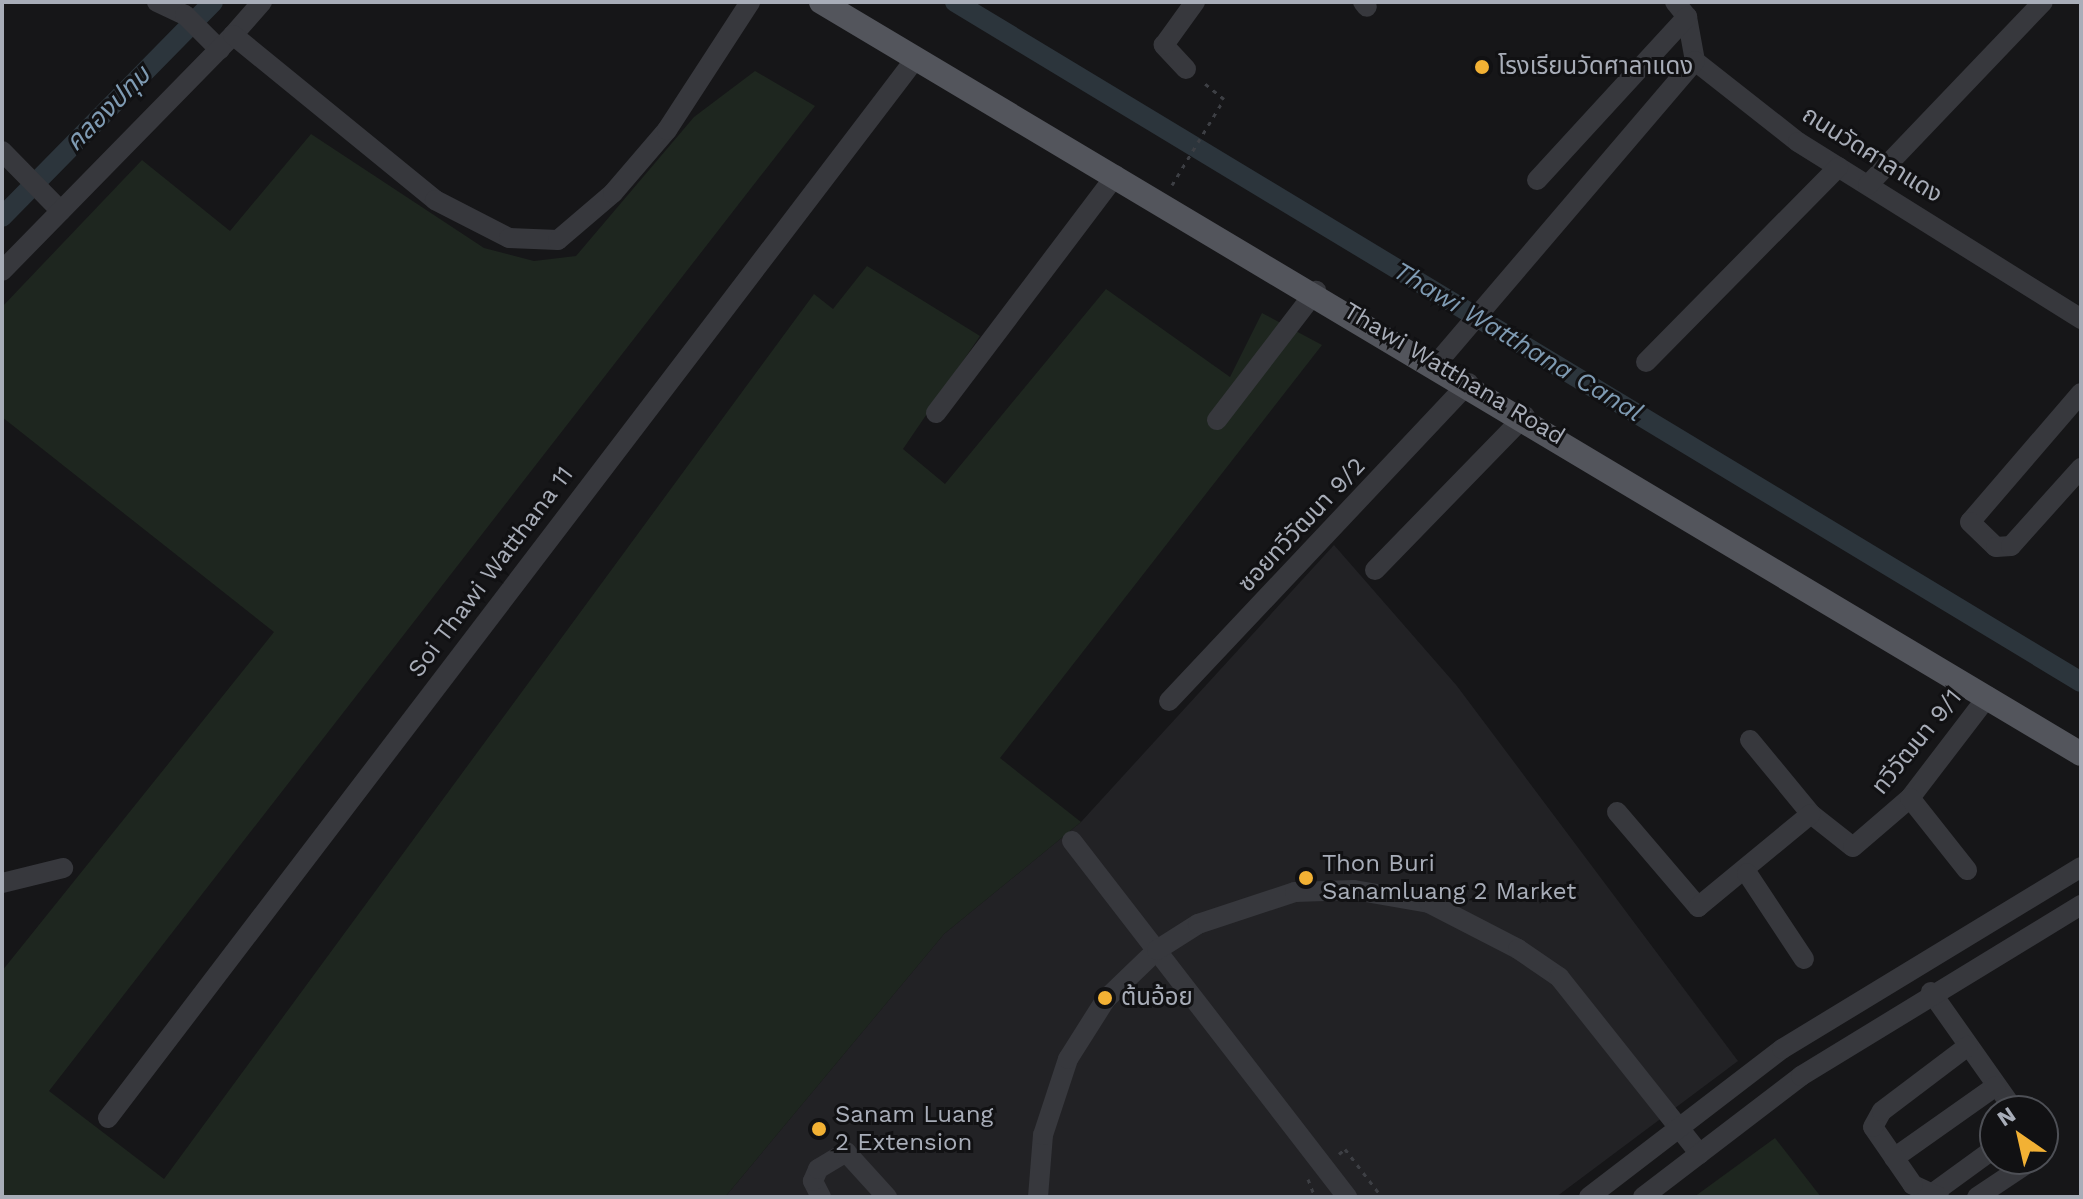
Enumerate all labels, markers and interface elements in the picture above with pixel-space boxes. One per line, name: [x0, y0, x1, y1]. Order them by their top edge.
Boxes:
place label: โรงเรียนวัดศาลาแดง: [1498, 53, 1693, 81]
marker: โรงเรียนวัดศาลาแดง: [1473, 58, 1491, 76]
water label: คลองปทุม: [59, 60, 157, 158]
street label: ถนนวัดศาลาแดง: [1797, 100, 1947, 210]
water label: Thawi Watthana Canal: [1387, 255, 1649, 429]
street label: Thawi Watthana Road: [1338, 296, 1570, 452]
street label: ซอยทวีวัฒนา 9/2: [1233, 452, 1371, 598]
street label: Soi Thawi Watthana 11: [402, 460, 580, 684]
street label: ทวีวัฒนา 9/1: [1866, 684, 1968, 800]
place label: Thon Buri Sanamluang 2 Market: [1322, 850, 1576, 906]
marker: Thon Buri Sanamluang 2 Market: [1297, 869, 1315, 887]
place label: ต้นอ้อย: [1121, 984, 1193, 1012]
marker: ต้นอ้อย: [1096, 989, 1114, 1007]
north arrow: [1979, 1095, 2059, 1175]
place label: Sanam Luang 2 Extension: [835, 1101, 993, 1157]
text: N: [1993, 1101, 2020, 1131]
marker: Sanam Luang 2 Extension: [810, 1120, 828, 1138]

